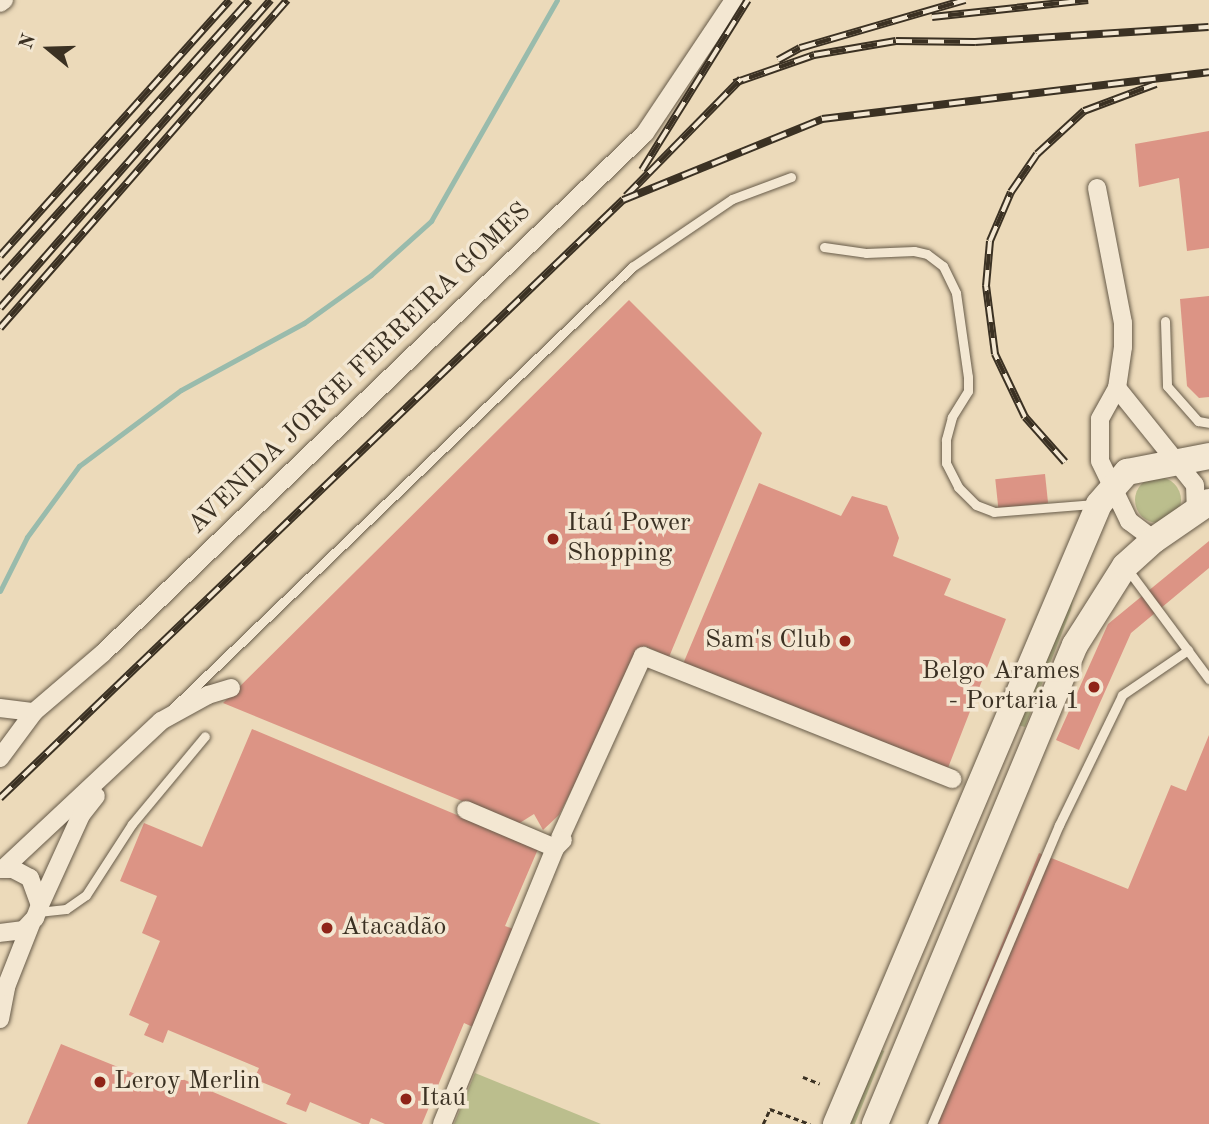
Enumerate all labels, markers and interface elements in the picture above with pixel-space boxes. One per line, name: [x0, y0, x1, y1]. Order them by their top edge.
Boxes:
north arrow: [14, 14, 84, 84]
text: N: [17, 32, 40, 52]
street label: AVENIDA JORGE FERREIRA GOMES: [182, 197, 538, 541]
place label: Itaú Power Shopping: [567, 508, 691, 570]
marker: Itaú Power Shopping: [545, 531, 561, 547]
place label: Sam's Club: [705, 625, 831, 657]
marker: Sam's Club: [837, 633, 853, 649]
place label: Belgo Arames - Portaria 1: [922, 656, 1080, 718]
marker: Belgo Arames - Portaria 1: [1086, 679, 1102, 695]
place label: Atacadão: [341, 912, 446, 944]
marker: Atacadão: [319, 920, 335, 936]
place label: Leroy Merlin: [114, 1066, 260, 1098]
marker: Leroy Merlin: [92, 1074, 108, 1090]
place label: Itaú: [420, 1083, 466, 1115]
marker: Itaú: [398, 1091, 414, 1107]

